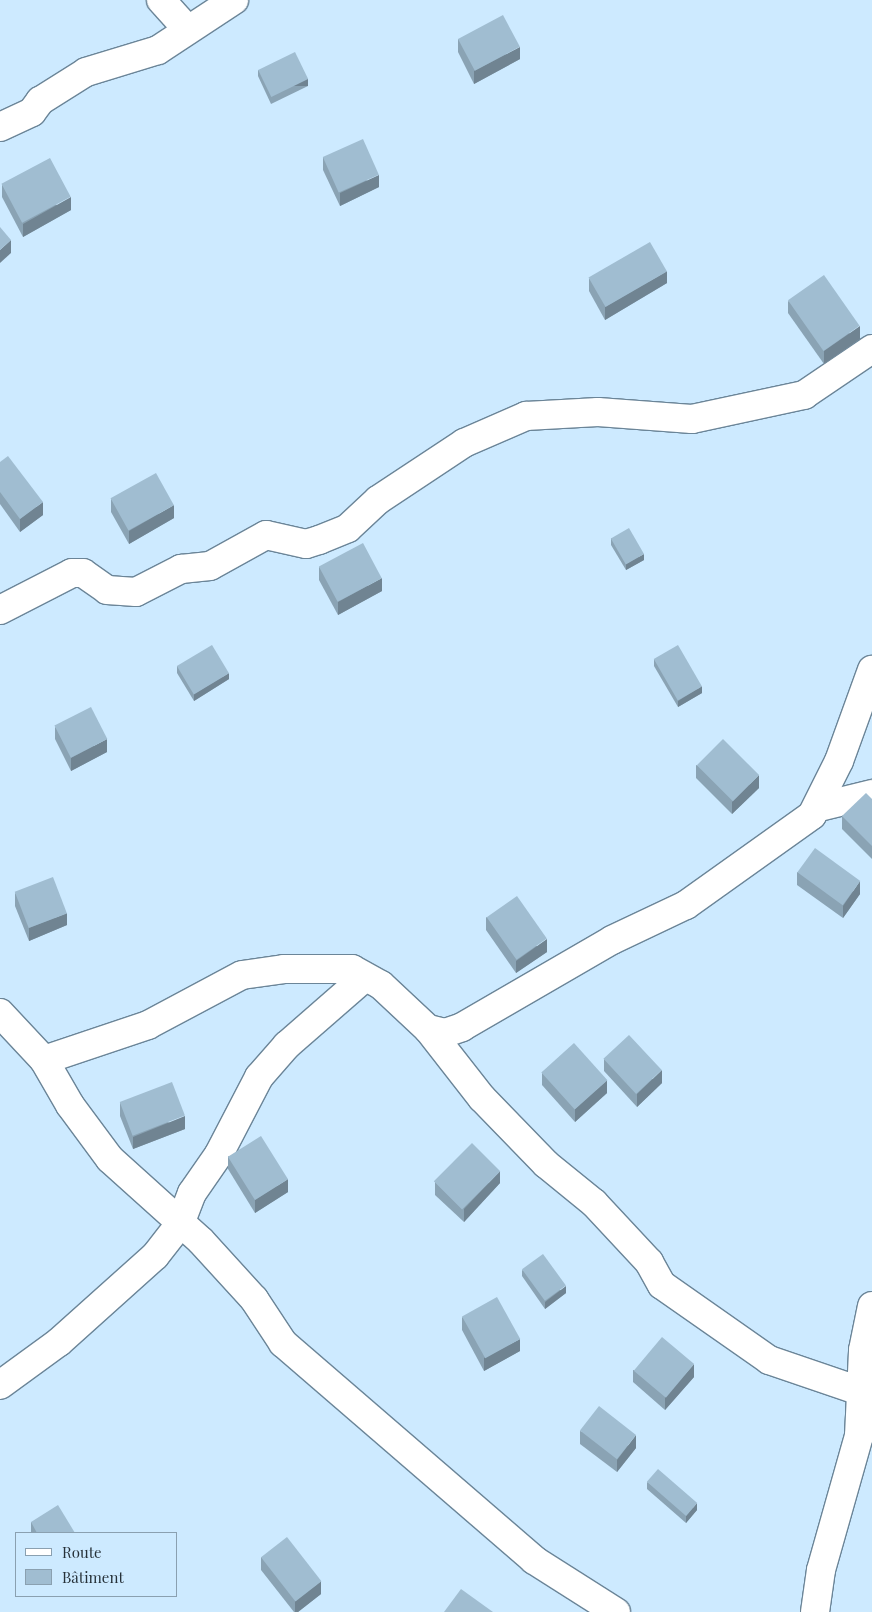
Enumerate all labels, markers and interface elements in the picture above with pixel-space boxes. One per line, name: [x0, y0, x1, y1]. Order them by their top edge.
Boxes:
legend: [15, 1532, 178, 1597]
text: Route: [62, 1542, 102, 1562]
text: Bâtiment: [62, 1567, 124, 1587]

